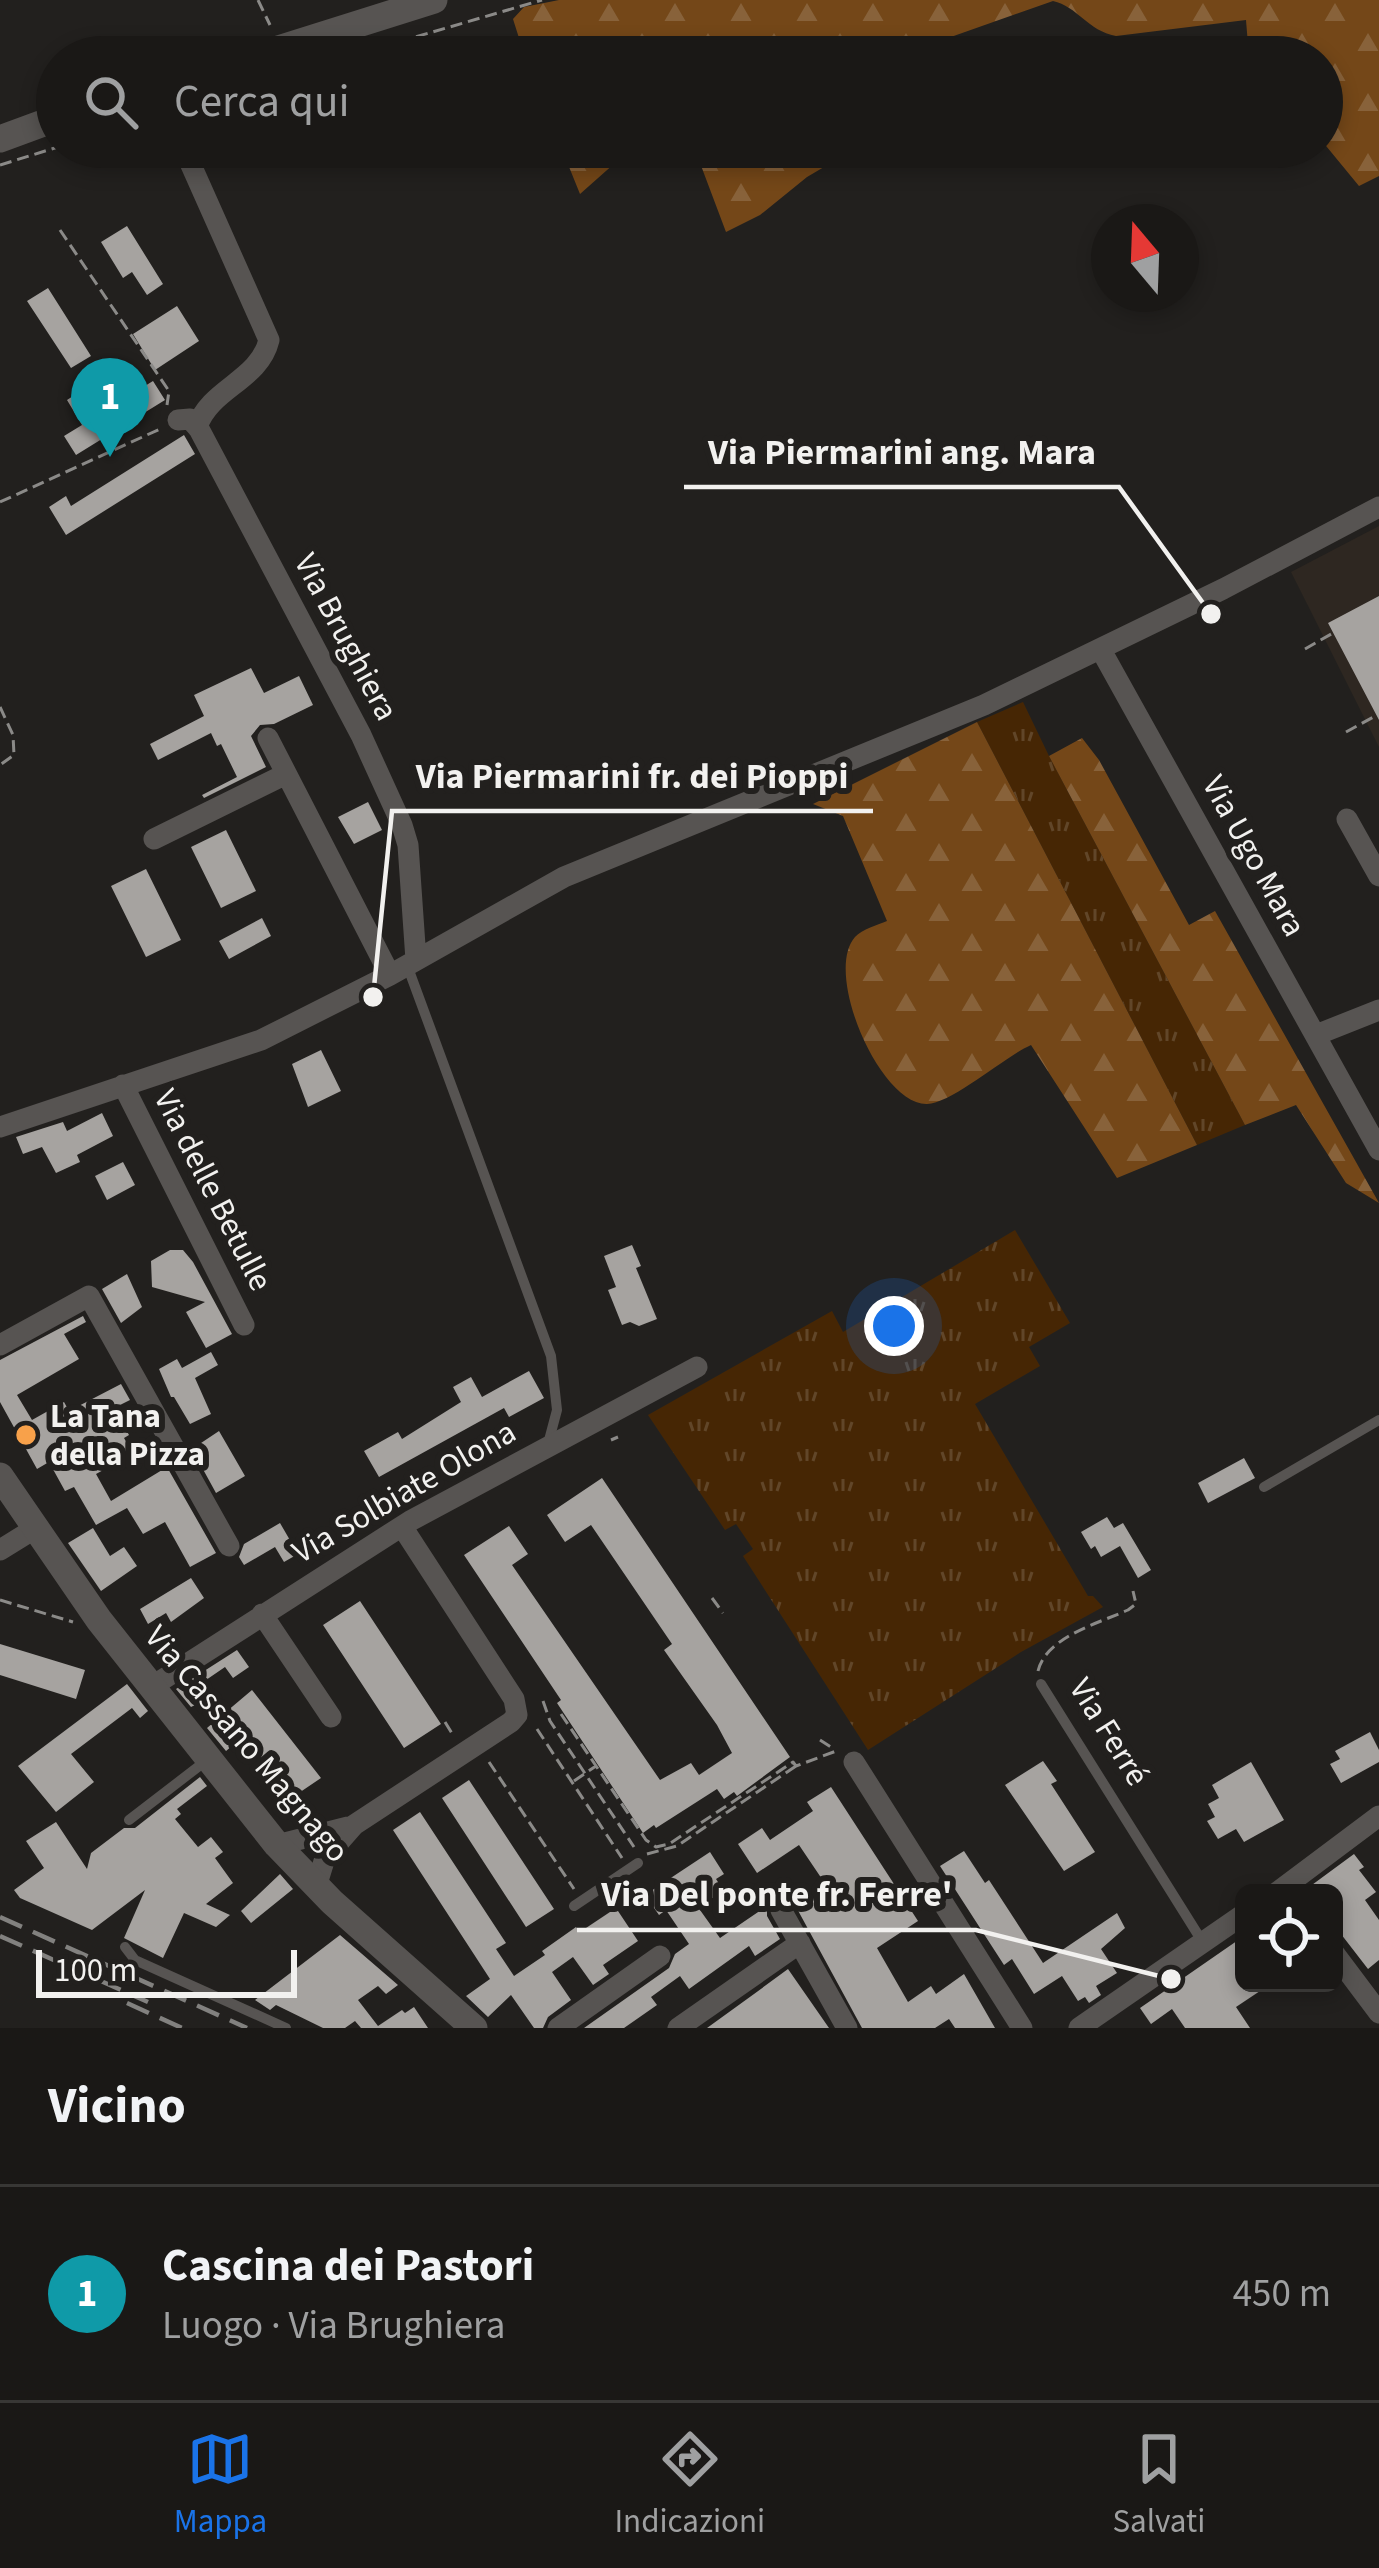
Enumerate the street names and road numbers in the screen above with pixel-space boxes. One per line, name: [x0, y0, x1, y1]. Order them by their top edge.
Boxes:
street label: Via Brughiera: [282, 545, 410, 729]
street label: Via Ugo Mara: [1190, 767, 1318, 945]
street label: Via delle Betulle: [142, 1081, 284, 1299]
street label: Via Solbiate Olona: [283, 1409, 525, 1575]
street label: Via Cassano Magnago: [134, 1615, 360, 1873]
street label: Via Ferré: [1057, 1669, 1161, 1795]

